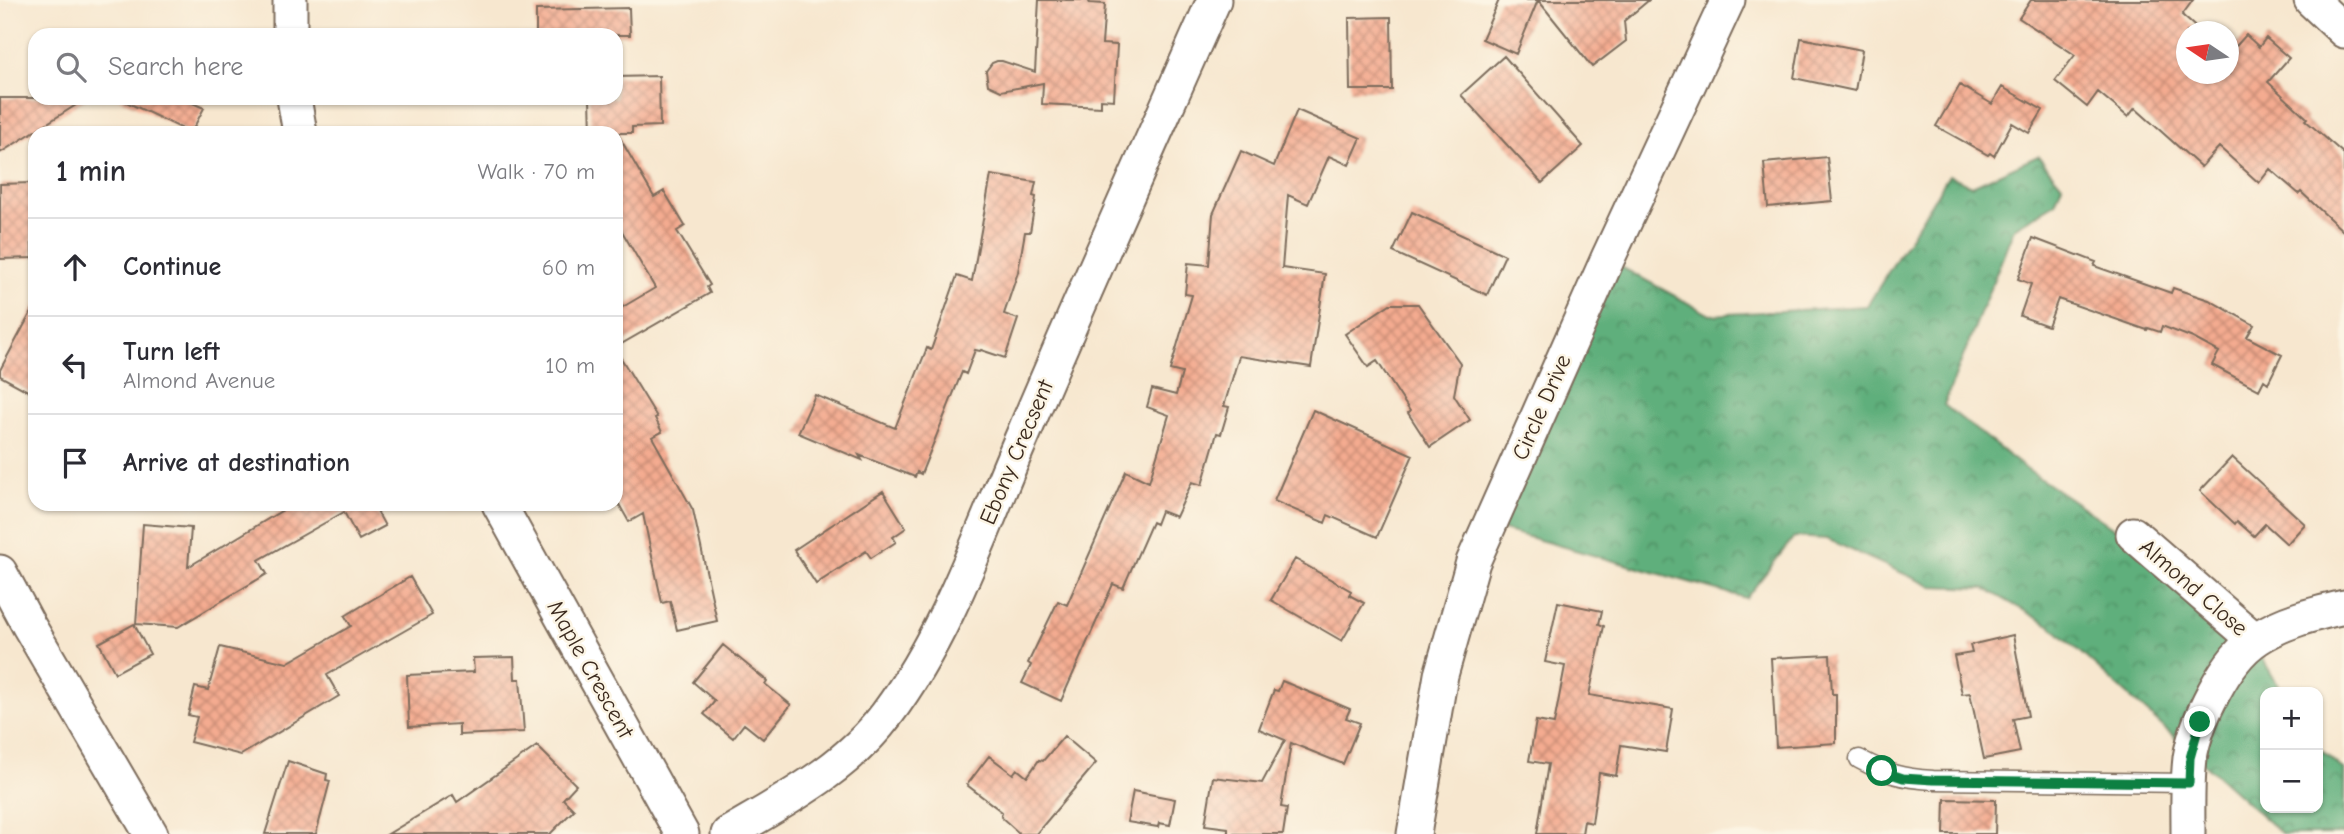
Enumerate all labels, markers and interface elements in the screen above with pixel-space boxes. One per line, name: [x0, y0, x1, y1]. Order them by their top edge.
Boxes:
north arrow: [2176, 21, 2239, 84]
search box: [28, 28, 623, 105]
icon: search: [52, 48, 90, 86]
text: Search here: [108, 52, 243, 82]
text: 1 min: [56, 154, 126, 189]
text: Walk · 70 m: [478, 158, 595, 185]
icon: ahead: [56, 248, 94, 286]
text: Continue: [123, 252, 221, 282]
text: 60 m: [542, 254, 595, 281]
text: Turn left: [123, 337, 220, 367]
icon: left: [56, 346, 94, 384]
street label: Circle Drive: [1506, 350, 1577, 464]
text: 10 m: [545, 352, 595, 379]
text: Almond Avenue: [123, 367, 275, 394]
street label: Ebony Crecsent: [974, 374, 1060, 529]
icon: arrive: [56, 444, 94, 482]
text: Arrive at destination: [123, 448, 350, 478]
street label: Almond Close: [2134, 533, 2253, 642]
street label: Maple Crescent: [542, 596, 640, 744]
map controls: [2260, 687, 2323, 813]
button: +: [2260, 687, 2323, 750]
route end: [2184, 706, 2215, 737]
button: −: [2260, 750, 2323, 813]
route start: [1866, 755, 1897, 786]

